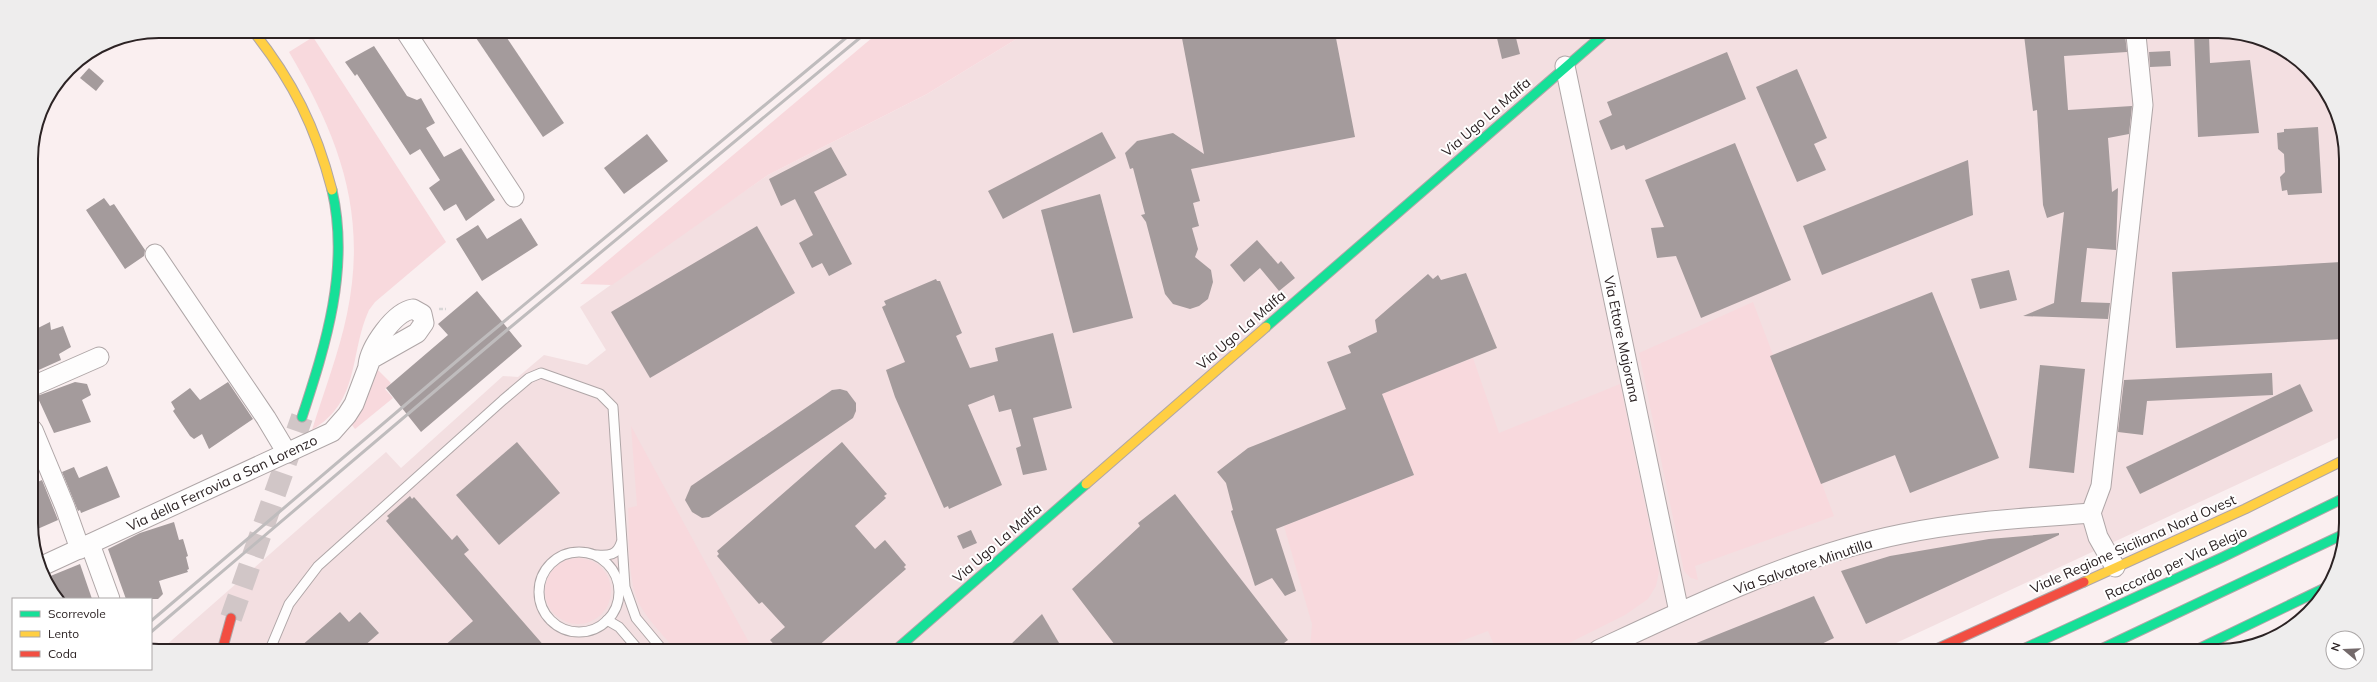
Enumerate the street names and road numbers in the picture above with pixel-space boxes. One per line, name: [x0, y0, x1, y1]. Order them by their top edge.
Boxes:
street label: Via Ugo La Malfa: [1438, 73, 1534, 161]
street label: Via Ettore Majorana: [1600, 274, 1644, 404]
street label: Via Ugo La Malfa: [1193, 286, 1289, 374]
street label: Via della Ferrovia a San Lorenzo: [124, 431, 320, 535]
street label: Viale Regione Siciliana Nord Ovest: [2027, 490, 2239, 598]
street label: Via Ugo La Malfa: [949, 499, 1045, 587]
street label: Raccordo per Via Belgio: [2102, 522, 2250, 604]
street label: Via Salvatore Minutilla: [1731, 534, 1875, 598]

